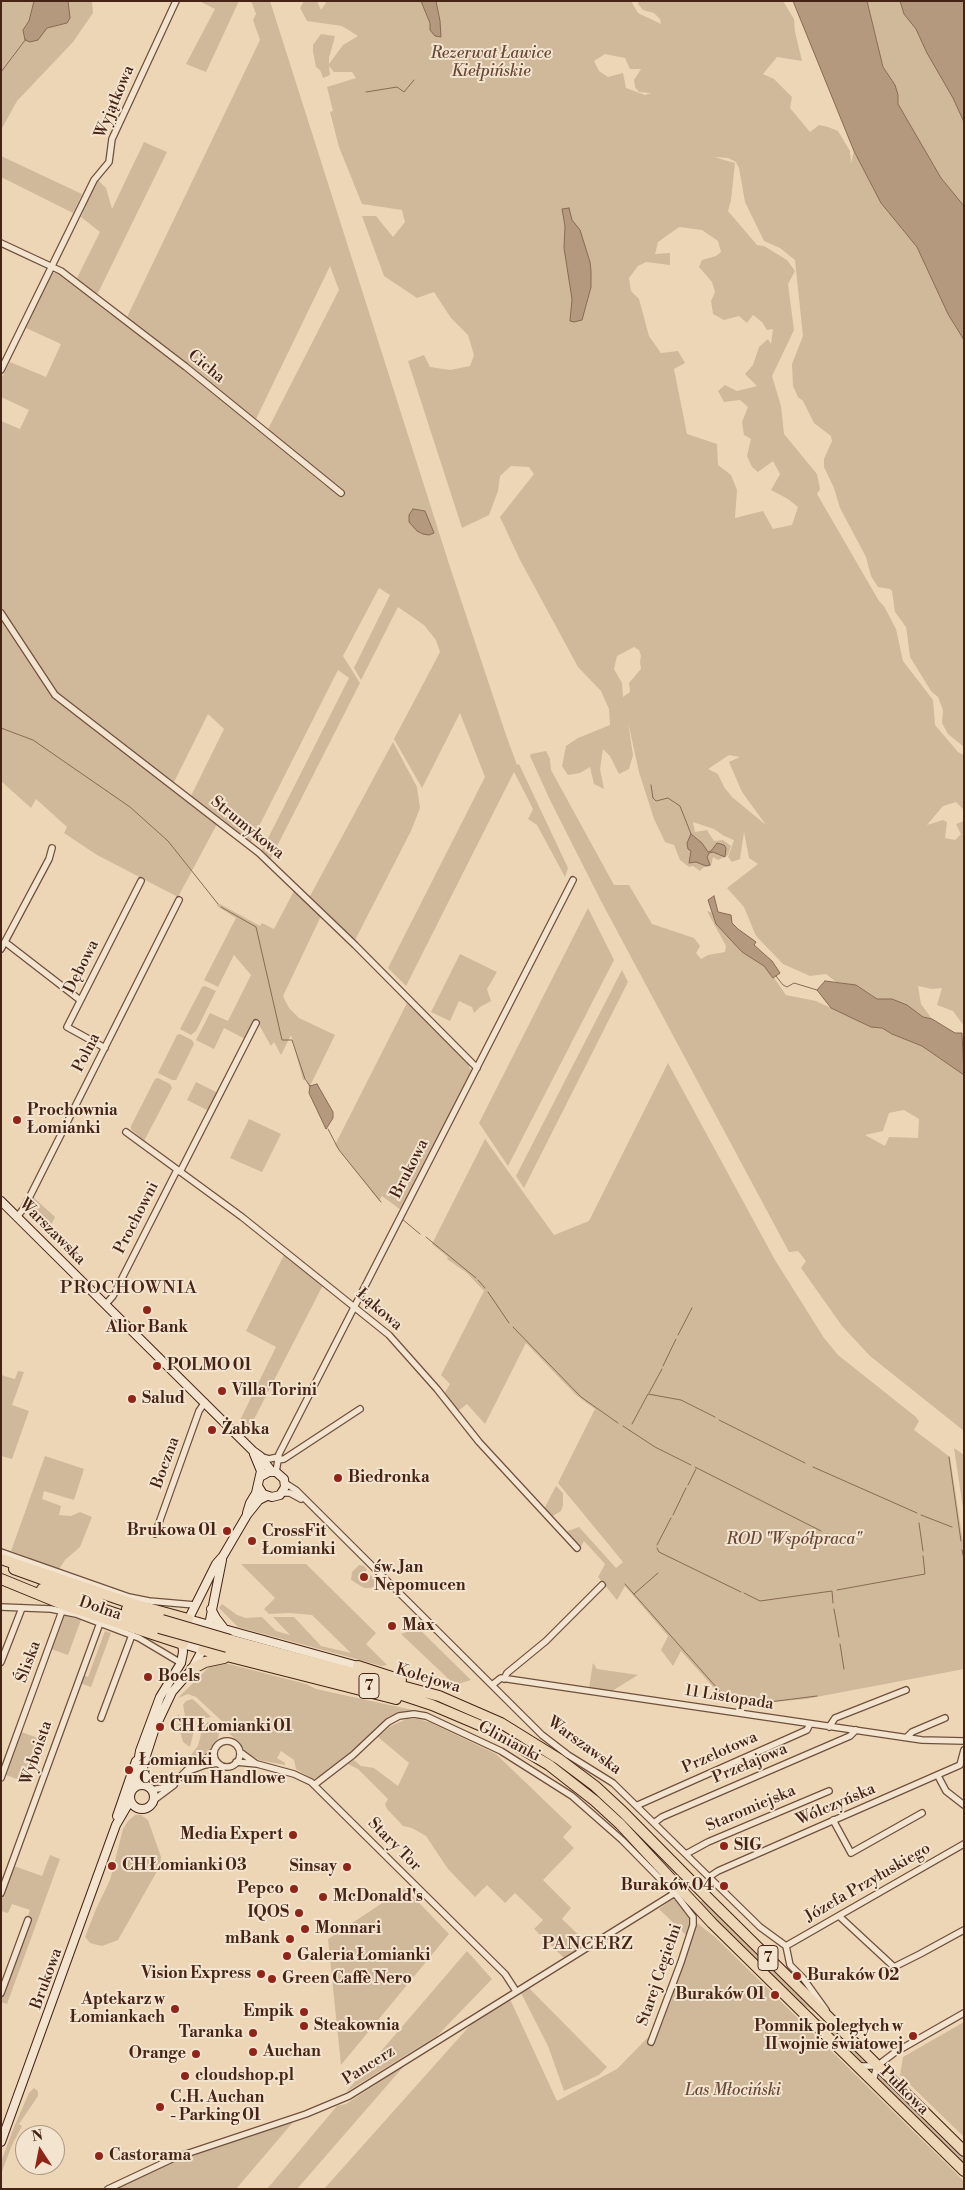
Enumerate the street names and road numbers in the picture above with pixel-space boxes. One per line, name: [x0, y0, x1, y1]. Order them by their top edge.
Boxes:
street label: Wyjątkowa: [91, 63, 139, 141]
street label: Cicha: [184, 346, 228, 388]
street label: Strumykowa: [206, 793, 288, 863]
street label: Dębowa: [60, 937, 104, 997]
street label: Polna: [69, 1030, 105, 1076]
street label: Brukowa: [387, 1136, 433, 1202]
street label: Prochowni: [111, 1179, 163, 1257]
street label: Warszawska: [15, 1195, 89, 1269]
street label: Łąkowa: [352, 1285, 406, 1335]
street label: Boczna: [148, 1435, 184, 1491]
street label: Dolna: [76, 1593, 124, 1625]
street label: Śliska: [13, 1638, 45, 1686]
street label: Kolejowa: [393, 1660, 463, 1698]
road number: 7: [359, 1674, 379, 1698]
street label: 11 Listopada: [683, 1682, 775, 1714]
street label: Warszawska: [543, 1713, 625, 1779]
street label: Wyboista: [17, 1718, 57, 1788]
street label: Glinianki: [475, 1718, 543, 1766]
street label: Przelotowa: [679, 1728, 761, 1778]
street label: Przełajowa: [710, 1740, 790, 1788]
street label: Wólczyńska: [793, 1780, 879, 1830]
street label: Staromiejska: [703, 1781, 799, 1837]
street label: Stary Tor: [363, 1814, 425, 1876]
street label: Józefa Przyłuskiego: [802, 1839, 934, 1927]
street label: Starej Cegielni: [634, 1921, 686, 2029]
street label: Brukowa: [27, 1946, 67, 2012]
road number: 7: [758, 1946, 778, 1970]
street label: Pancerz: [339, 2042, 399, 2090]
street label: Pułkowa: [876, 2063, 932, 2119]

